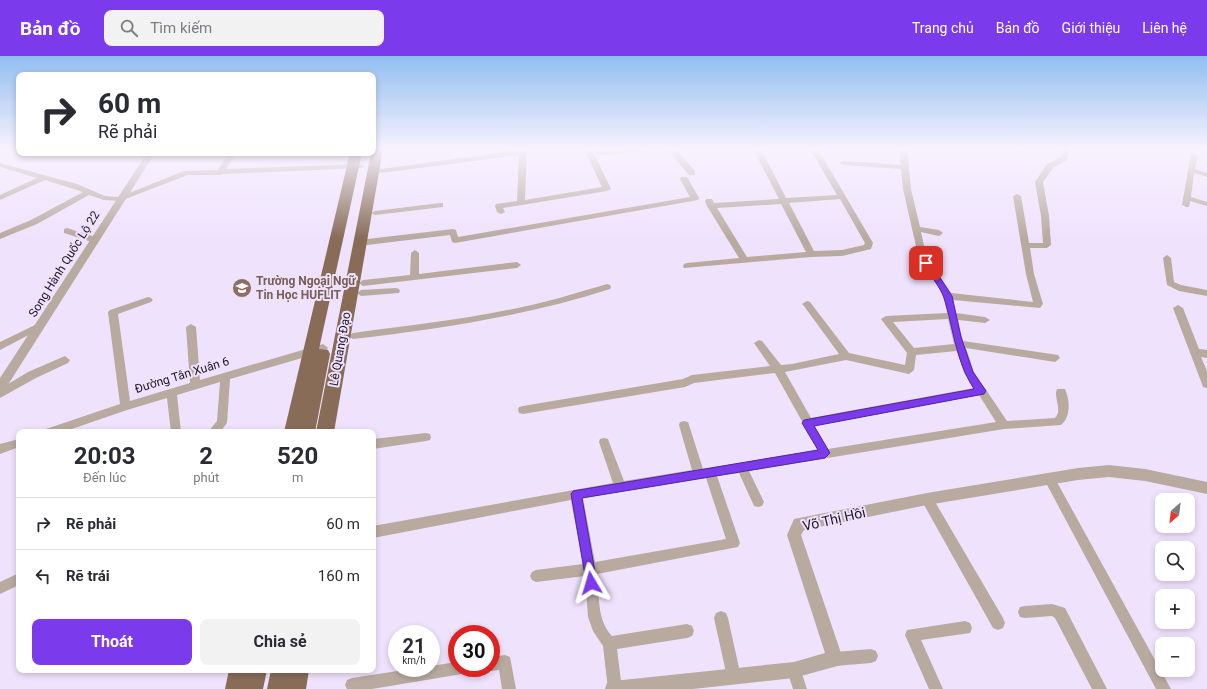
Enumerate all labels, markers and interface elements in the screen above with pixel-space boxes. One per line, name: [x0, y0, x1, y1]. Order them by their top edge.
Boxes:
search box: [104, 10, 384, 46]
text: Bản đồ: [20, 17, 80, 40]
icon: search: [118, 17, 140, 39]
text: Tìm kiếm: [150, 19, 212, 37]
text: Trang chủ: [912, 20, 974, 36]
text: Bản đồ: [996, 20, 1040, 36]
text: Giới thiệu: [1062, 20, 1120, 36]
text: Liên hệ: [1142, 20, 1187, 36]
text: 60 m: [98, 87, 161, 120]
icon: right: [32, 88, 84, 140]
text: Rẽ phải: [98, 121, 157, 142]
street label: Song Hành Quốc Lộ 22: [26, 208, 102, 320]
pin: [909, 246, 943, 280]
icon: arrive: [915, 252, 937, 274]
place label: Trường Ngoại Ngữ Tin Học HUFLIT: [256, 274, 356, 302]
school or university icon: Trường Ngoại Ngữ Tin Học HUFLIT: [231, 277, 253, 299]
street label: Lê Quang Đạo: [327, 311, 353, 387]
street label: Đường Tân Xuân 6: [133, 354, 231, 396]
text: 20:03: [74, 442, 136, 470]
text: 2: [199, 442, 213, 470]
text: 520: [277, 442, 318, 470]
text: Đến lúc: [83, 470, 126, 485]
text: phút: [193, 470, 219, 485]
text: m: [292, 470, 303, 485]
north arrow: [1155, 493, 1195, 533]
map controls: [1155, 493, 1195, 677]
street label: Võ Thị Hồi: [801, 504, 867, 534]
icon: right: [32, 513, 54, 535]
text: Rẽ phải: [66, 515, 116, 533]
text: 60 m: [326, 515, 360, 533]
button: search: [1155, 541, 1195, 581]
position arrow: [570, 562, 612, 604]
icon: left: [32, 565, 54, 587]
text: Rẽ trái: [66, 567, 110, 585]
text: 160 m: [318, 567, 360, 585]
button: +: [1155, 589, 1195, 629]
button: Thoát: [32, 619, 192, 665]
button: Chia sẻ: [200, 619, 360, 665]
speed limit sign: 30: [448, 625, 500, 677]
text: 21: [403, 634, 425, 658]
button: −: [1155, 637, 1195, 677]
text: km/h: [402, 655, 426, 666]

